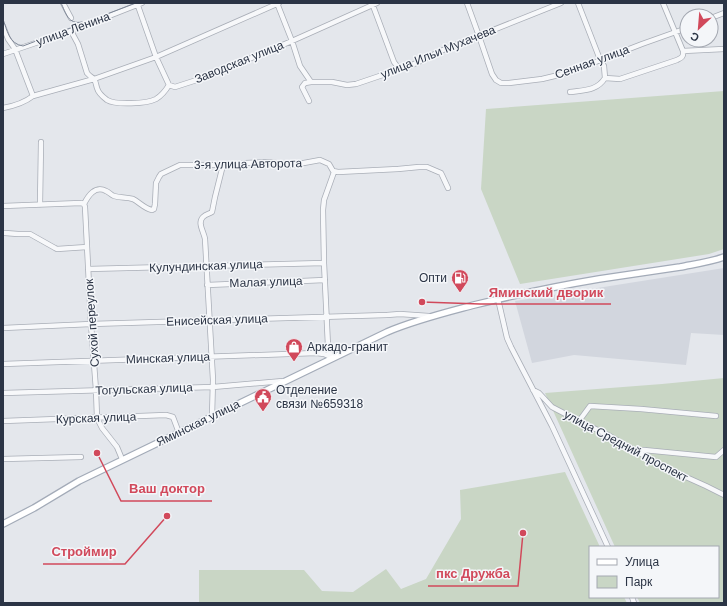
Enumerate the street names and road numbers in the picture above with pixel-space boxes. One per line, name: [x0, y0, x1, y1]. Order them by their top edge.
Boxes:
street label: улица Ленина: [34, 9, 112, 49]
street label: улица Ильи Мухачева: [379, 22, 498, 81]
street label: Заводская улица: [193, 38, 286, 86]
street label: Сенная улица: [553, 42, 631, 82]
street label: 3-я улица Авторота: [194, 156, 302, 172]
street label: Кулундинская улица: [149, 257, 263, 275]
street label: Малая улица: [229, 274, 303, 290]
street label: Сухой переулок: [82, 278, 102, 368]
street label: Енисейская улица: [166, 311, 268, 329]
street label: Минская улица: [126, 350, 211, 366]
street label: Тогульская улица: [95, 380, 193, 398]
street label: Яминская улица: [154, 397, 242, 449]
street label: улица Средний проспект: [562, 407, 691, 485]
street label: Курская улица: [56, 410, 137, 426]

